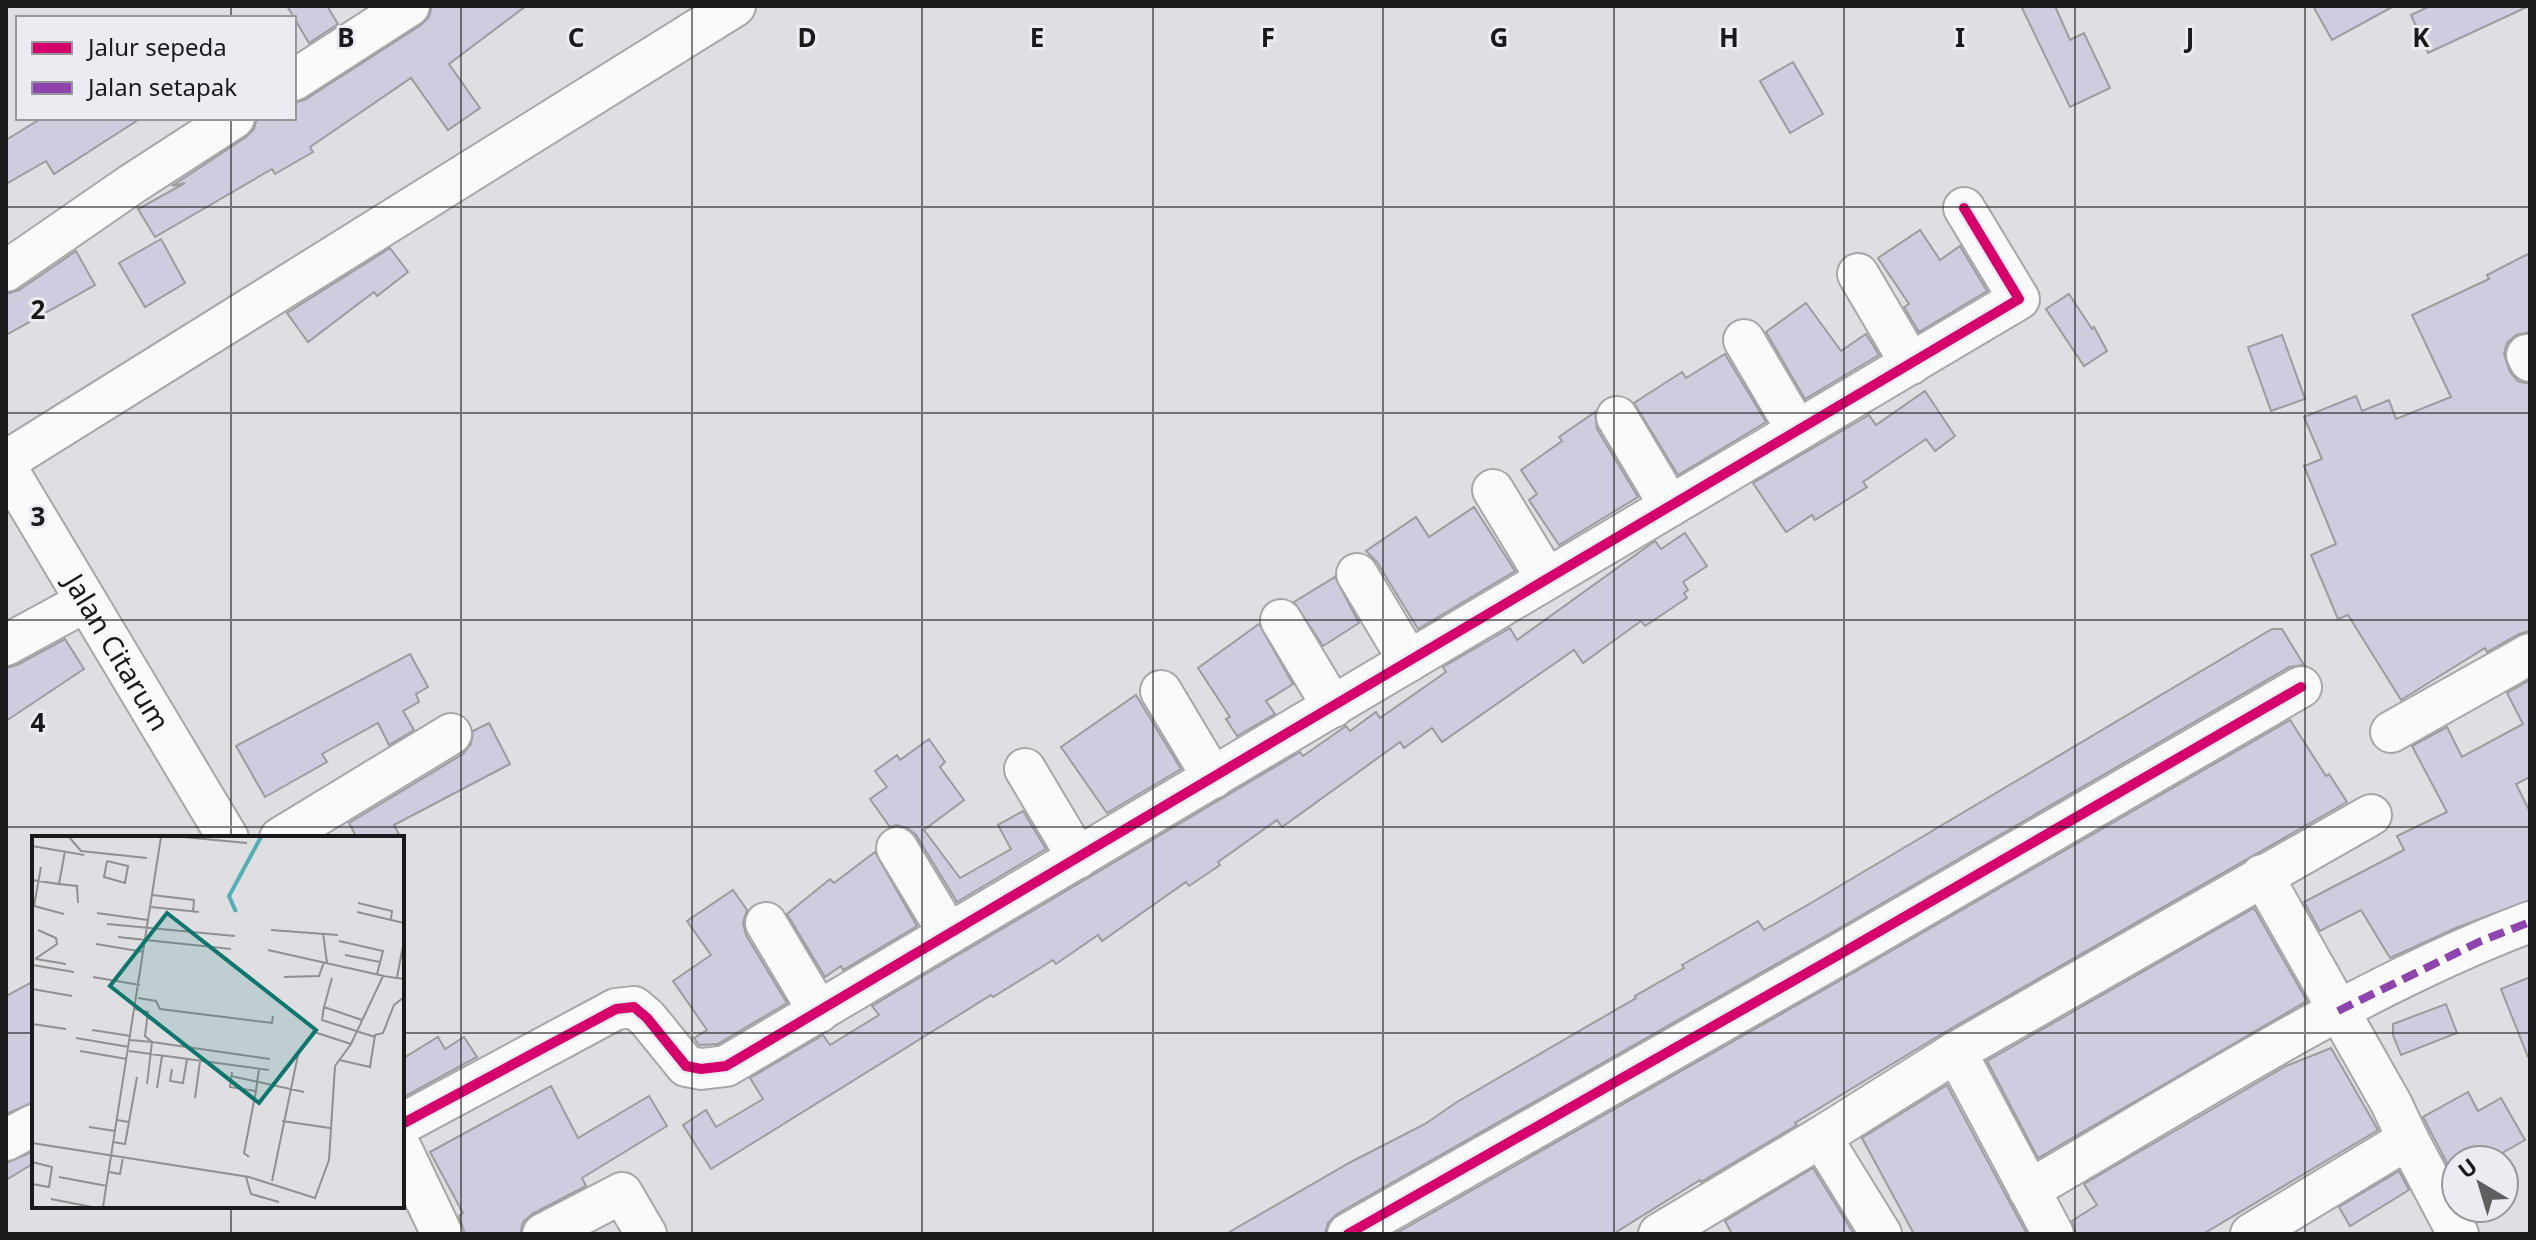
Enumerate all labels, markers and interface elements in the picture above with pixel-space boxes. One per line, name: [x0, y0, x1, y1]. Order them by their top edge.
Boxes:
legend: [16, 16, 296, 120]
text: B: [337, 19, 355, 55]
text: C: [568, 19, 584, 55]
text: D: [797, 19, 817, 55]
text: E: [1030, 19, 1044, 55]
text: F: [1261, 19, 1275, 55]
text: G: [1490, 19, 1508, 55]
text: H: [1719, 19, 1739, 55]
text: I: [1955, 19, 1965, 55]
text: J: [2184, 19, 2194, 55]
text: K: [2412, 19, 2430, 55]
text: Jalur sepeda: [86, 30, 227, 63]
text: Jalan setapak: [86, 70, 237, 103]
text: 2: [31, 291, 46, 327]
text: 3: [31, 498, 45, 534]
street label: Jalan Citarum: [55, 564, 179, 737]
text: 4: [31, 704, 46, 740]
inset map: [32, 836, 404, 1208]
north arrow: [2440, 1144, 2520, 1224]
text: U: [2451, 1151, 2483, 1184]

